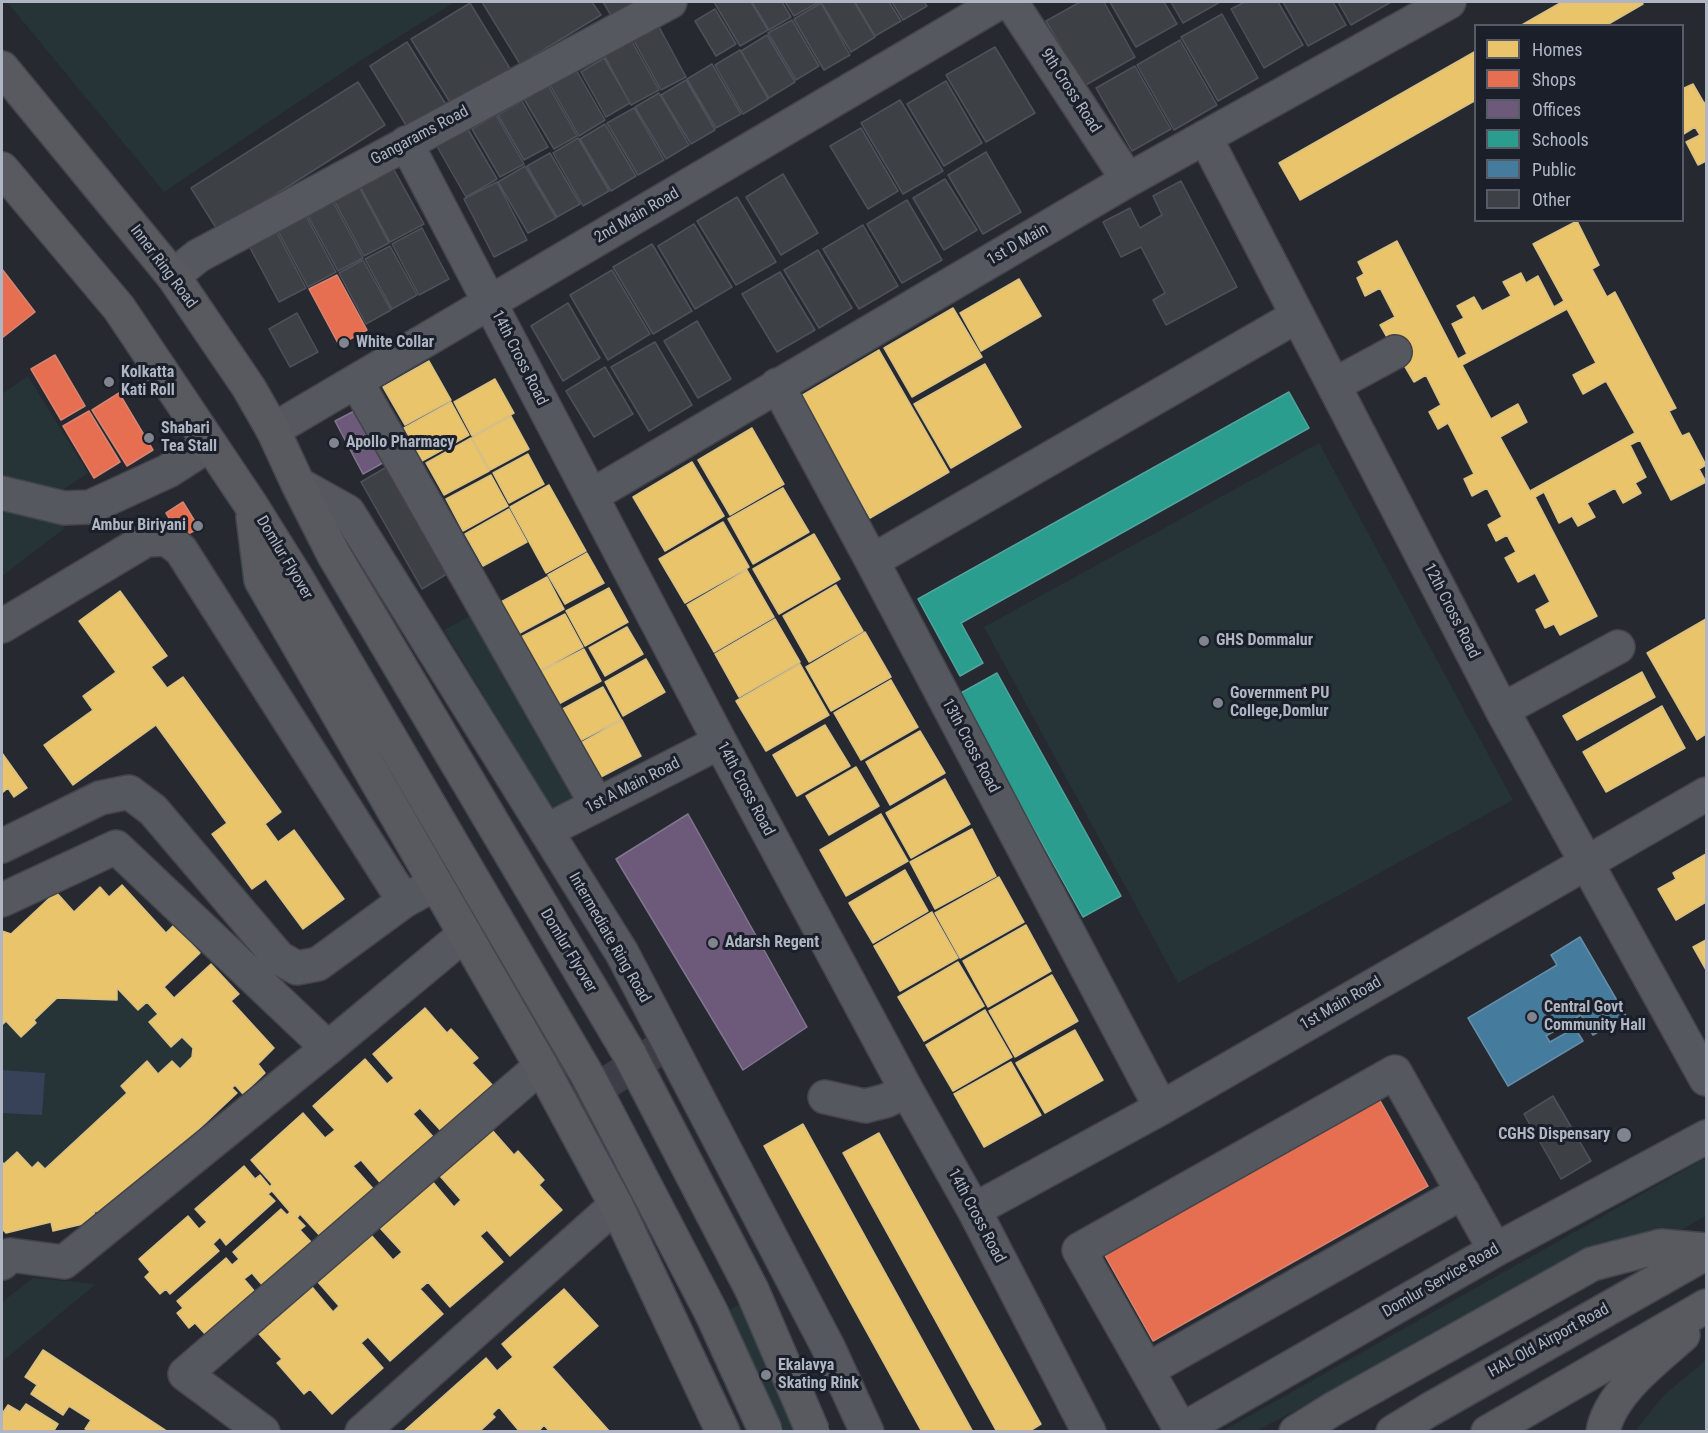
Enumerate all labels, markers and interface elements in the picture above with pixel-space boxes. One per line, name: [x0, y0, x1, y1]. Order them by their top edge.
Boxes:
legend: [1474, 24, 1684, 222]
text: Homes: [1532, 39, 1582, 60]
street label: 9th Cross Road: [1036, 45, 1104, 137]
text: Shops: [1532, 69, 1576, 90]
text: Offices: [1532, 99, 1581, 120]
street label: Gangarams Road: [368, 102, 472, 170]
text: Schools: [1532, 129, 1589, 150]
text: Public: [1532, 159, 1576, 180]
street label: 2nd Main Road: [591, 184, 683, 248]
text: Other: [1532, 189, 1571, 210]
street label: 1st D Main: [984, 220, 1052, 270]
street label: Inner Ring Road: [125, 222, 201, 312]
street label: 14th Cross Road: [487, 307, 551, 409]
place label: White Collar: [356, 333, 434, 353]
marker: White Collar: [337, 336, 351, 350]
place label: Kolkatta Kati Roll: [121, 363, 175, 401]
marker: Kolkatta Kati Roll: [102, 375, 116, 389]
place label: Shabari Tea Stall: [161, 419, 217, 457]
marker: Shabari Tea Stall: [142, 431, 156, 445]
place label: Apollo Pharmacy: [346, 433, 454, 453]
marker: Apollo Pharmacy: [327, 436, 341, 450]
street label: Domlur Flyover: [252, 513, 316, 603]
place label: Ambur Biriyani: [91, 516, 186, 536]
marker: Ambur Biriyani: [191, 519, 205, 533]
street label: 12th Cross Road: [1419, 560, 1483, 662]
place label: GHS Dommalur: [1216, 631, 1313, 651]
marker: GHS Dommalur: [1197, 634, 1211, 648]
place label: Government PU College,Domlur: [1230, 684, 1329, 722]
street label: 13th Cross Road: [937, 696, 1003, 796]
marker: Government PU College,Domlur: [1211, 696, 1225, 710]
street label: 14th Cross Road: [712, 739, 778, 839]
street label: 1st A Main Road: [583, 754, 683, 818]
street label: Intermediate Ring Road: [564, 869, 654, 1007]
street label: Domlur Flyover: [536, 906, 600, 996]
place label: Adarsh Regent: [725, 933, 819, 953]
marker: Adarsh Regent: [706, 936, 720, 950]
street label: 1st Main Road: [1297, 973, 1385, 1035]
place label: Central Govt Community Hall: [1544, 998, 1646, 1036]
marker: Central Govt Community Hall: [1525, 1010, 1539, 1024]
place label: CGHS Dispensary: [1498, 1125, 1610, 1145]
marker: CGHS Dispensary: [1615, 1126, 1633, 1144]
street label: 14th Cross Road: [943, 1166, 1009, 1266]
street label: Domlur Service Road: [1379, 1240, 1503, 1322]
street label: HAL Old Airport Road: [1485, 1300, 1613, 1382]
place label: Ekalavya Skating Rink: [778, 1356, 859, 1394]
marker: Ekalavya Skating Rink: [759, 1368, 773, 1382]

